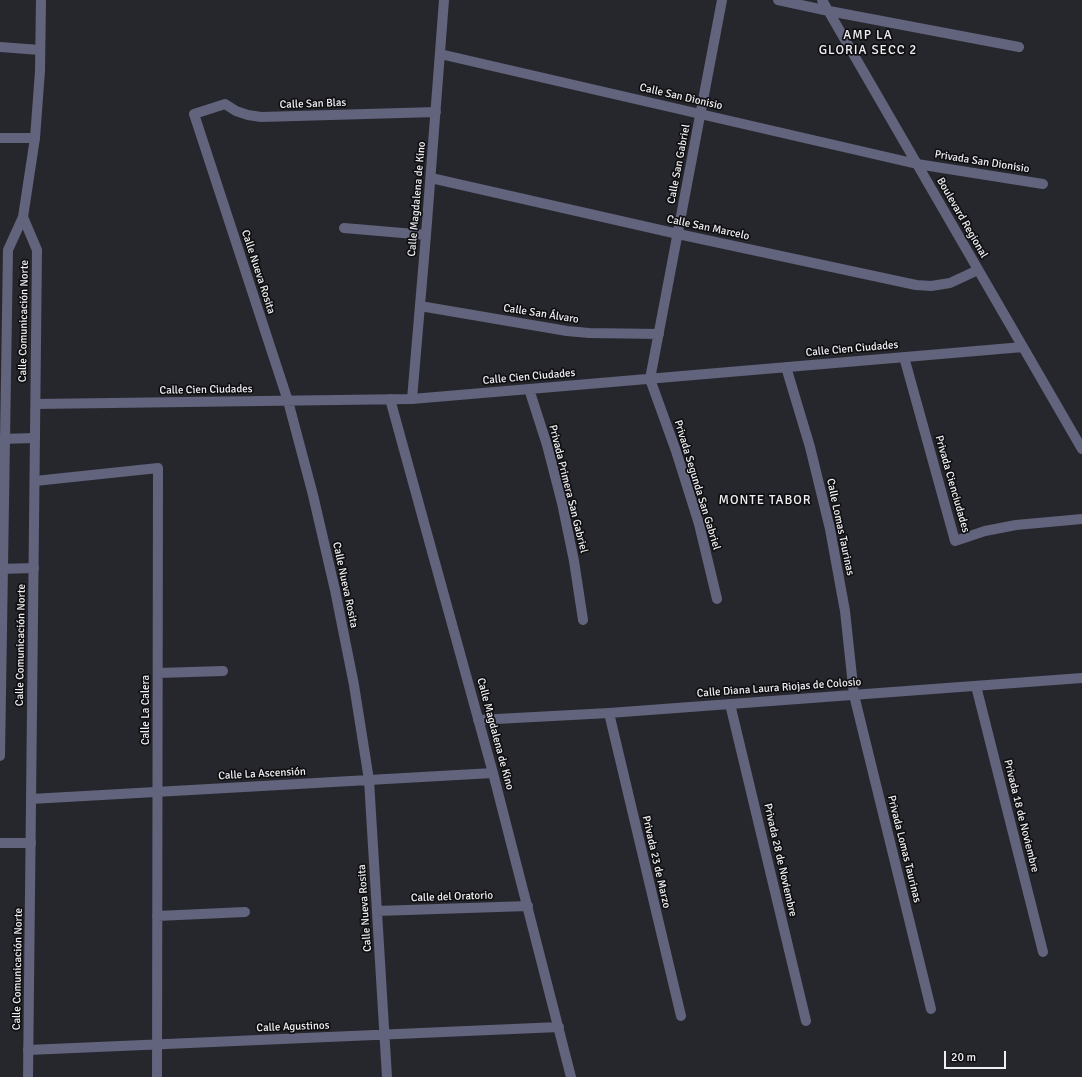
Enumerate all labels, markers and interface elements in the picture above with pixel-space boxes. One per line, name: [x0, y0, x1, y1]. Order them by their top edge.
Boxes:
district label: AMP LA GLORIA SECC 2: [819, 28, 917, 59]
street label: Calle San Dionisio: [638, 81, 724, 113]
street label: Calle San Blas: [279, 96, 347, 112]
street label: Calle San Gabriel: [665, 123, 693, 205]
street label: Calle Magdalena de Kino: [405, 141, 429, 257]
street label: Privada San Dionisio: [934, 148, 1030, 176]
street label: Boulevard Regional: [934, 175, 990, 261]
street label: Calle San Marcelo: [665, 213, 751, 243]
street label: Calle Nueva Rosita: [238, 228, 278, 316]
street label: Calle Comunicación Norte: [16, 260, 32, 382]
street label: Calle San Álvaro: [502, 302, 580, 326]
street label: Calle Cien Ciudades: [805, 338, 899, 360]
street label: Calle Cien Ciudades: [482, 366, 576, 388]
street label: Calle Cien Ciudades: [159, 383, 253, 397]
street label: Privada Segunda San Gabriel: [671, 418, 723, 552]
street label: Privada Primera San Gabriel: [546, 424, 590, 554]
street label: Privada Cienciudades: [932, 434, 972, 534]
street label: Calle Lomas Taurinas: [823, 477, 857, 577]
district label: MONTE TABOR: [718, 493, 812, 509]
street label: Calle Nueva Rosita: [329, 541, 361, 629]
street label: Calle Comunicación Norte: [13, 584, 29, 706]
street label: Calle La Calera: [139, 675, 153, 745]
street label: Calle Magdalena de Kino: [474, 676, 516, 792]
street label: Calle Diana Laura Riojas de Colosio: [696, 676, 862, 700]
street label: Privada 18 de Noviembre: [1001, 758, 1041, 874]
street label: Calle La Ascensión: [218, 765, 306, 783]
street label: Privada Lomas Taurinas: [884, 794, 924, 904]
street label: Privada 28 de Noviembre: [761, 802, 799, 918]
street label: Privada 23 de Marzo: [639, 814, 673, 910]
street label: Calle Nueva Rosita: [355, 864, 375, 952]
street label: Calle del Oratorio: [411, 889, 493, 905]
street label: Calle Comunicación Norte: [10, 908, 26, 1030]
street label: Calle Agustinos: [256, 1019, 330, 1035]
scale bar: [946, 1043, 1008, 1069]
text: 20 m: [951, 1050, 976, 1065]

